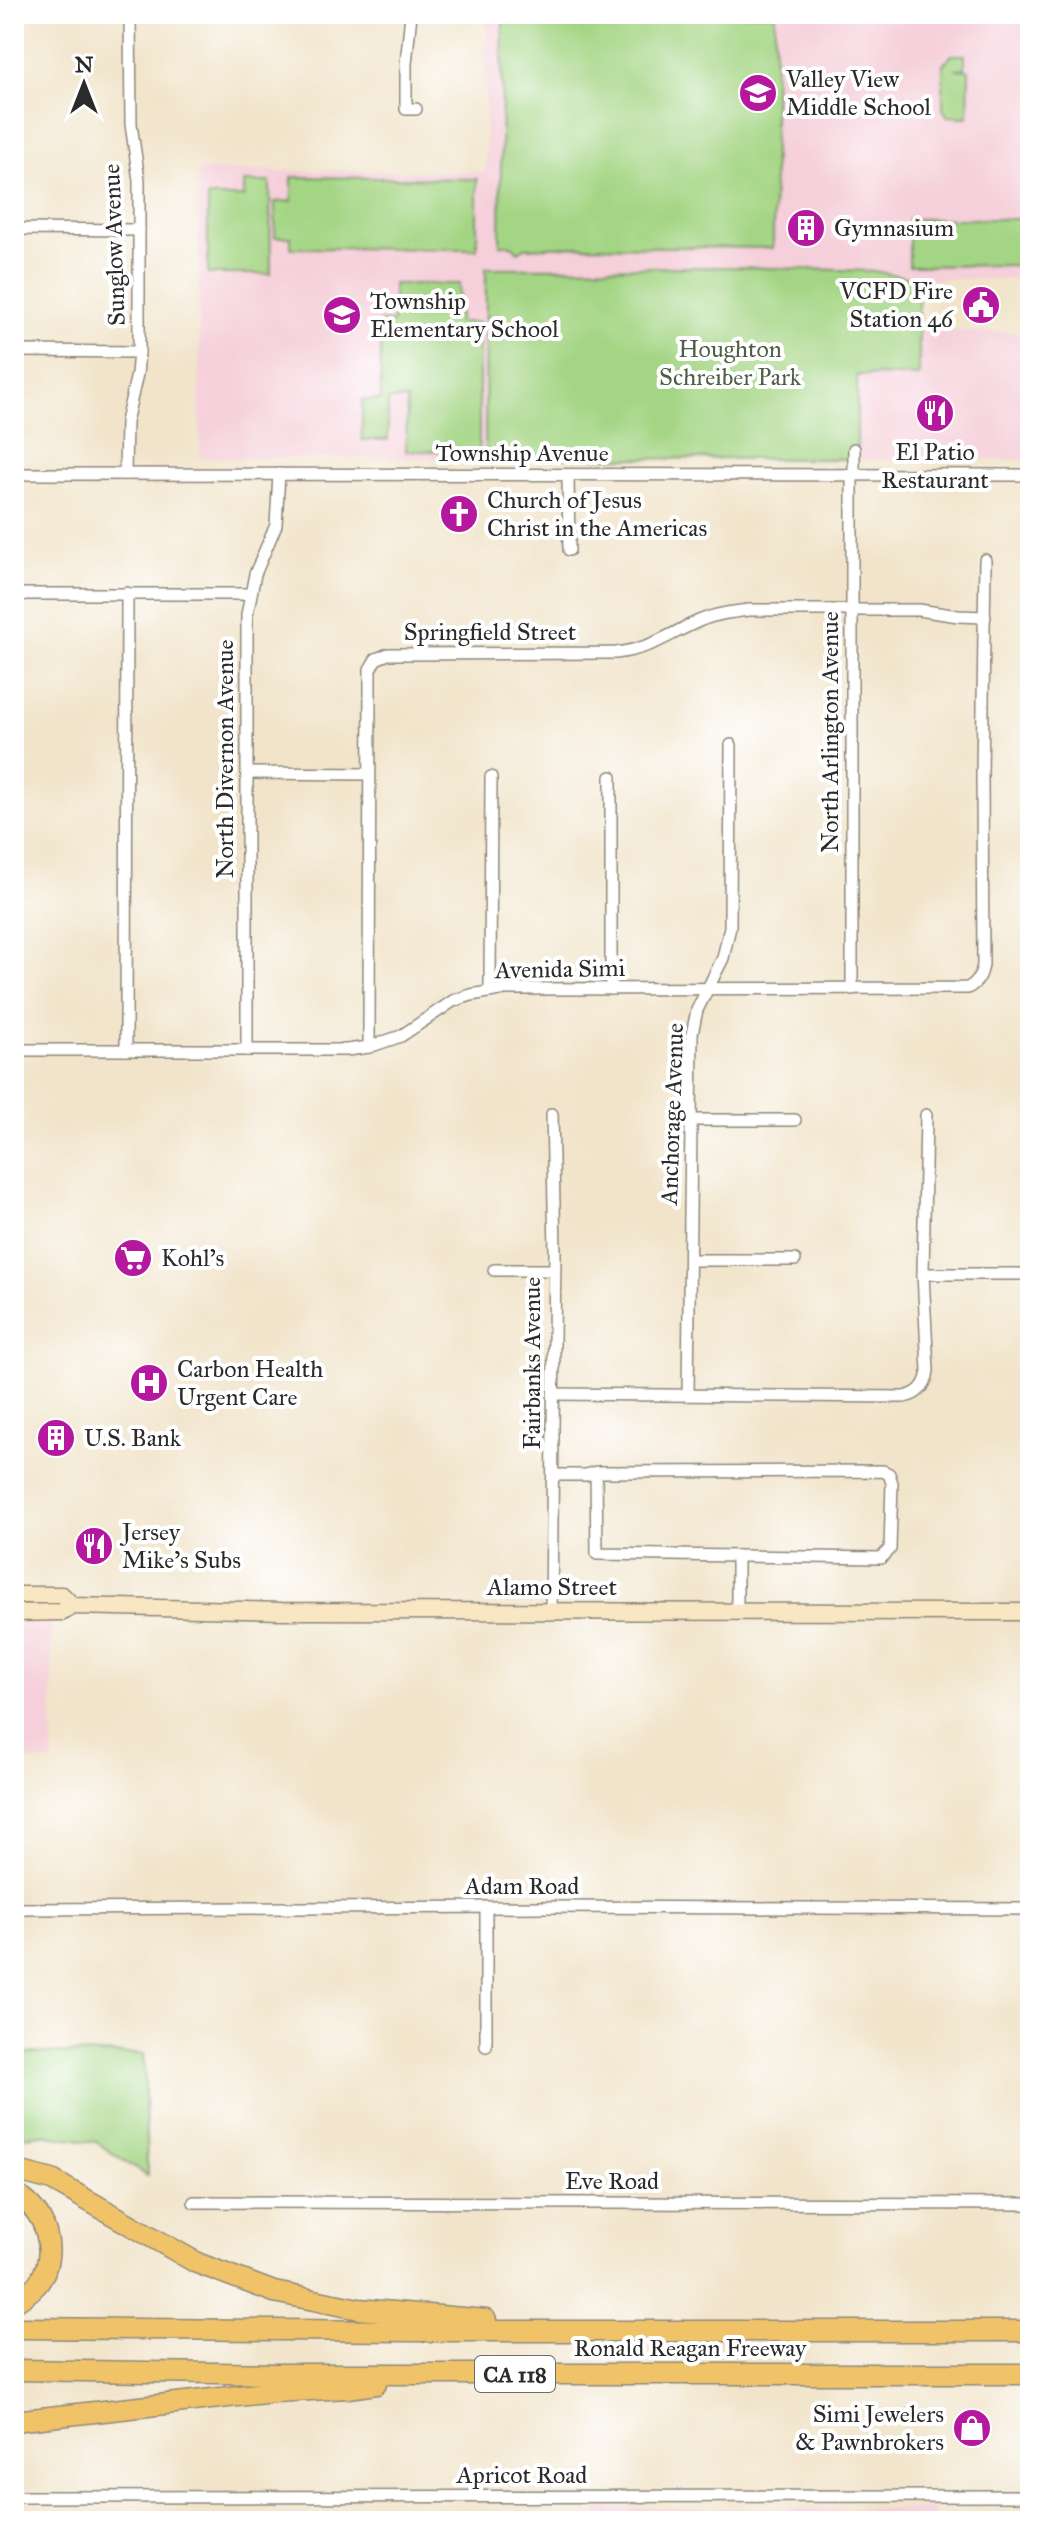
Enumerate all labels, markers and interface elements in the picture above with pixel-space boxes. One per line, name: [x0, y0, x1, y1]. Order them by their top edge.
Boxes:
north arrow: [44, 44, 124, 124]
text: N: [75, 51, 94, 78]
place label: Valley View Middle School: [785, 64, 932, 122]
school or university icon: Valley View Middle School: [737, 72, 779, 114]
street label: Sunglow Avenue: [96, 163, 132, 327]
building icon: Gymnasium: [785, 207, 827, 249]
place label: Gymnasium: [834, 213, 954, 243]
place label: VCFD Fire Station 46: [838, 276, 954, 334]
public building icon: VCFD Fire Station 46: [960, 284, 1002, 326]
place label: Township Elementary School: [370, 286, 559, 344]
school or university icon: Township Elementary School: [321, 294, 363, 336]
park label: Houghton Schreiber Park: [659, 334, 802, 392]
restaurant icon: El Patio Restaurant: [914, 392, 956, 434]
place label: El Patio Restaurant: [881, 437, 989, 495]
street label: Township Avenue: [435, 438, 609, 468]
place label: Church of Jesus Christ in the Americas: [487, 485, 707, 543]
church icon: Church of Jesus Christ in the Americas: [438, 493, 480, 535]
street label: North Arlington Avenue: [815, 611, 845, 853]
street label: Springfield Street: [404, 617, 577, 647]
street label: North Divernon Avenue: [210, 639, 240, 879]
street label: Avenida Simi: [494, 953, 626, 985]
street label: Anchorage Avenue: [654, 1022, 690, 1207]
supermarket icon: Kohl's: [112, 1237, 154, 1279]
place label: Kohl's: [161, 1243, 224, 1273]
street label: Fairbanks Avenue: [517, 1277, 547, 1449]
place label: Carbon Health Urgent Care: [177, 1354, 323, 1412]
hospital icon: Carbon Health Urgent Care: [128, 1362, 170, 1404]
building icon: U.S. Bank: [35, 1417, 77, 1459]
place label: U.S. Bank: [84, 1423, 182, 1453]
place label: Jersey Mike's Subs: [119, 1517, 241, 1575]
restaurant icon: Jersey Mike's Subs: [73, 1525, 115, 1567]
street label: Alamo Street: [486, 1572, 617, 1602]
street label: Adam Road: [464, 1871, 579, 1901]
street label: Eve Road: [565, 2166, 659, 2196]
street label: Ronald Reagan Freeway: [574, 2333, 807, 2363]
road number: CA 118: [475, 2356, 555, 2392]
place label: Simi Jewelers & Pawnbrokers: [795, 2399, 944, 2457]
shop icon: Simi Jewelers & Pawnbrokers: [951, 2407, 993, 2449]
street label: Apricot Road: [456, 2460, 587, 2490]

